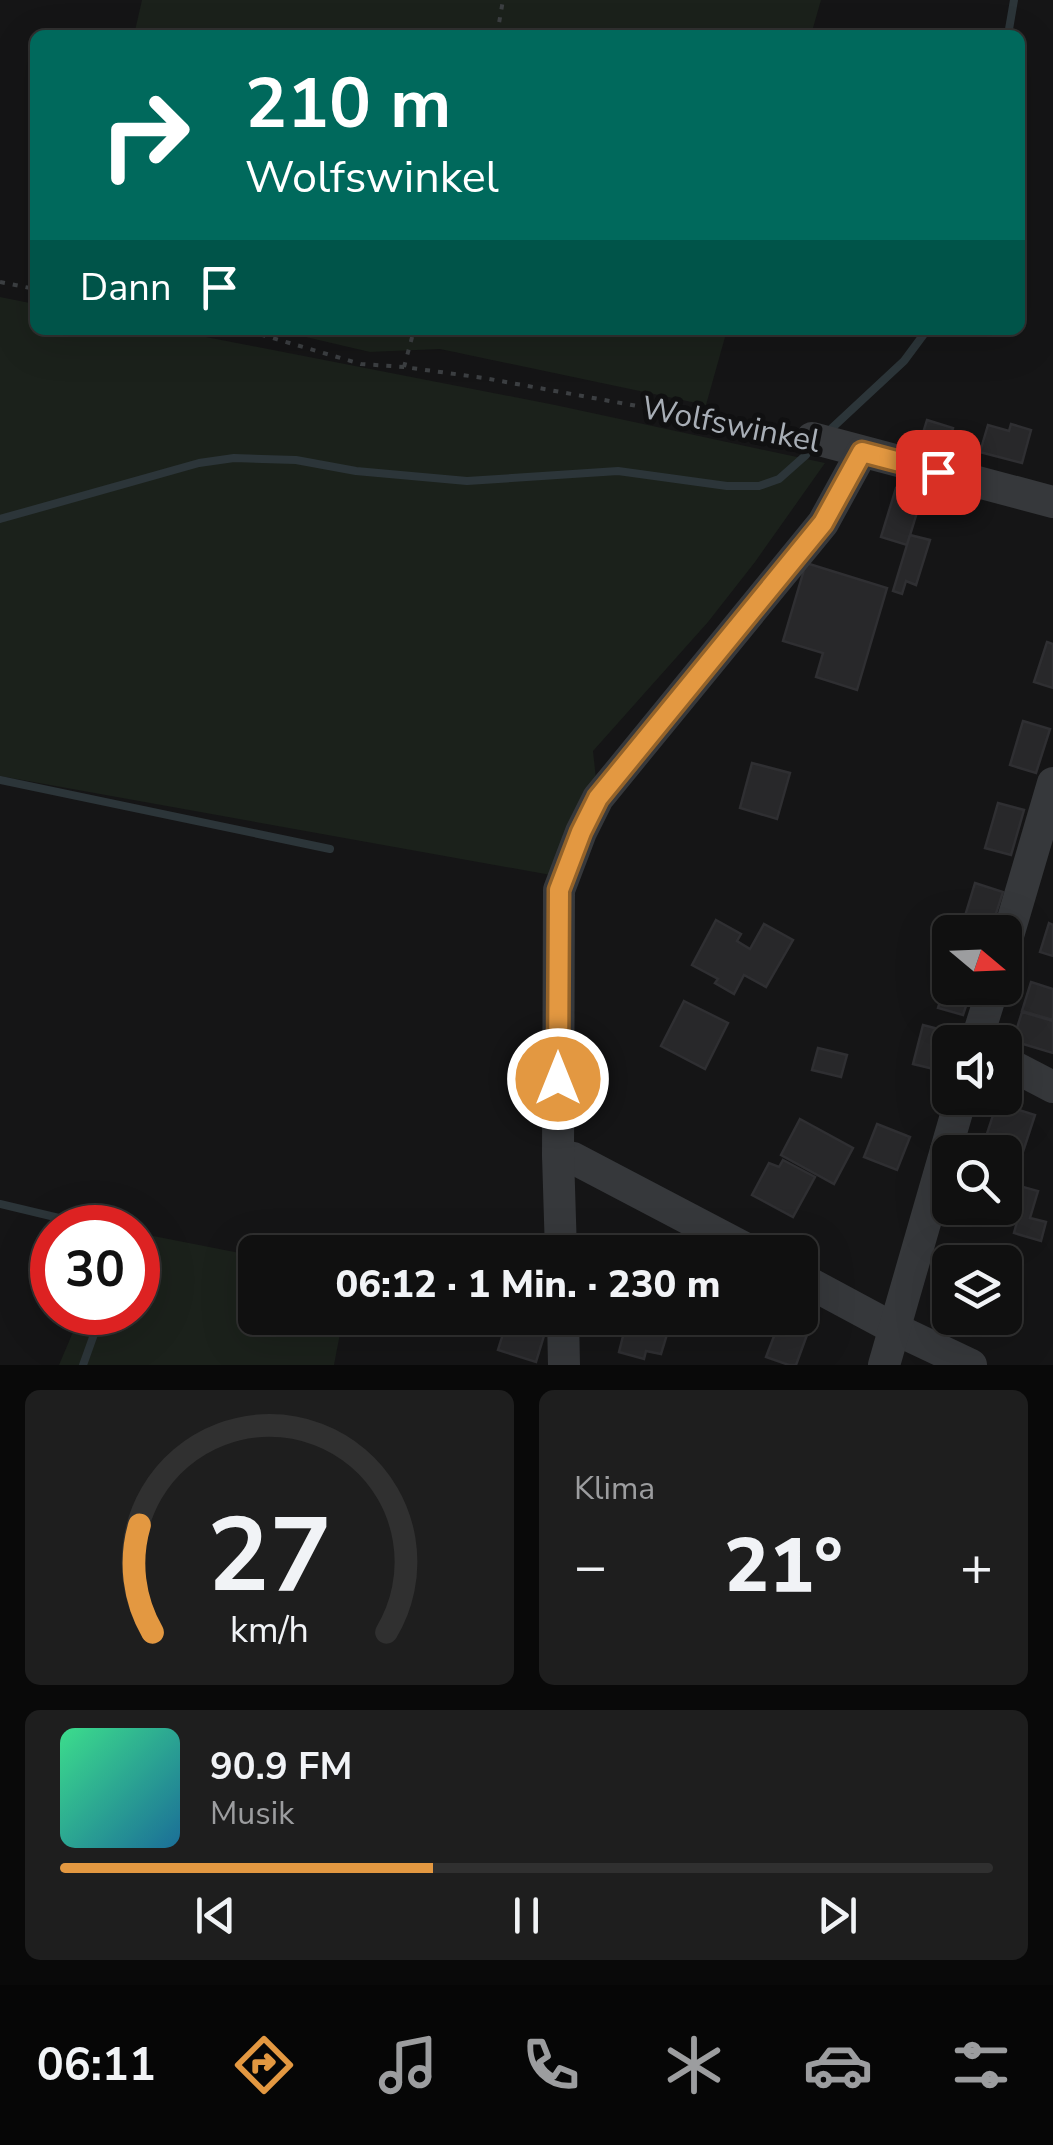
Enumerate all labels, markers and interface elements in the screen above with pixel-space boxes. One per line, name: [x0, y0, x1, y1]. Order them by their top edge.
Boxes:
text: 210 m: [245, 56, 451, 152]
icon: right: [80, 70, 210, 200]
text: Wolfswinkel: [245, 147, 499, 208]
icon: arrive: [192, 260, 247, 315]
text: Dann: [80, 262, 172, 313]
street label: Wolfswinkel: [638, 386, 824, 463]
pin: [896, 430, 981, 515]
icon: arrive: [911, 445, 966, 500]
north arrow: [932, 915, 1022, 1005]
map controls: [932, 915, 1022, 1335]
button: sound: [932, 1025, 1022, 1115]
position arrow: [506, 1027, 610, 1131]
button: search: [932, 1135, 1022, 1225]
speed limit sign: 30: [30, 1205, 160, 1335]
button: layers: [932, 1245, 1022, 1335]
text: 06:12 · 1 Min. · 230 m: [335, 1259, 721, 1310]
text: Klima: [574, 1467, 655, 1510]
text: 27: [207, 1485, 332, 1627]
text: 21°: [724, 1515, 843, 1617]
text: −: [574, 1529, 607, 1604]
text: +: [960, 1529, 993, 1604]
text: km/h: [230, 1606, 309, 1655]
text: 90.9 FM: [210, 1741, 352, 1792]
text: Musik: [210, 1792, 294, 1835]
icon: previous: [188, 1888, 243, 1943]
icon: pause: [499, 1888, 554, 1943]
icon: next: [810, 1888, 865, 1943]
icon: directions: [229, 2030, 299, 2100]
icon: music: [373, 2030, 443, 2100]
icon: phone: [516, 2030, 586, 2100]
icon: climate: [659, 2030, 729, 2100]
icon: car: [803, 2030, 873, 2100]
icon: filters: [946, 2030, 1016, 2100]
text: 06:11: [37, 2035, 156, 2096]

